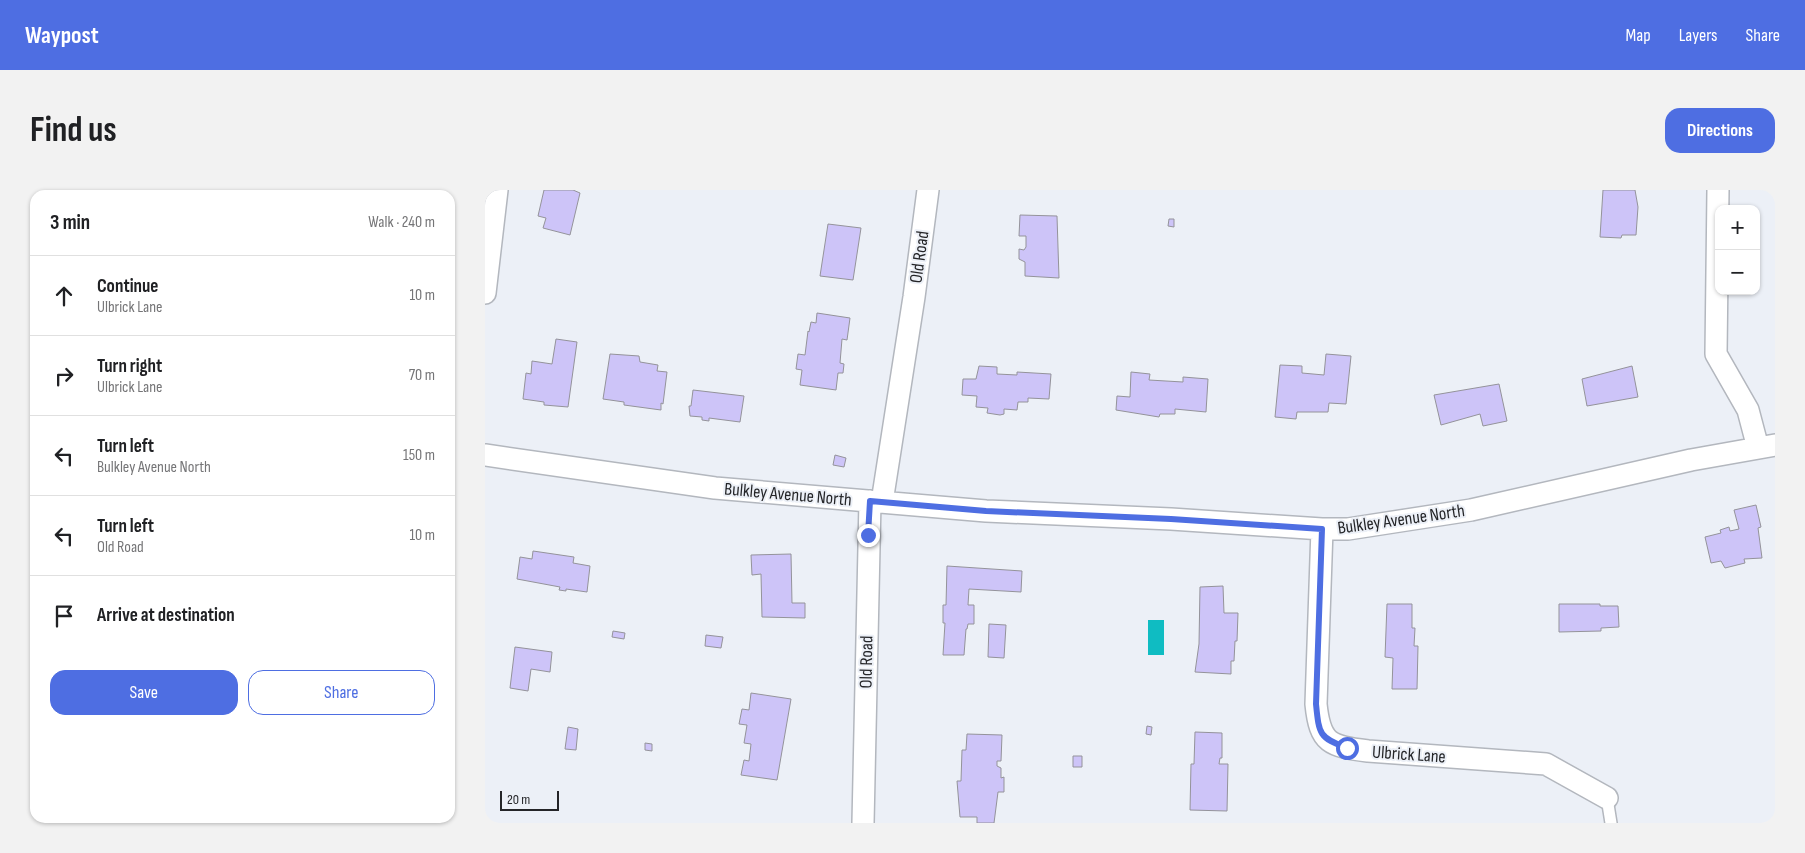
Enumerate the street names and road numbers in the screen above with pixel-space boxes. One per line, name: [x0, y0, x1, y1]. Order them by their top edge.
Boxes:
street label: Old Road: [905, 230, 934, 285]
street label: Bulkley Avenue North: [723, 478, 853, 511]
street label: Bulkley Avenue North: [1336, 500, 1466, 539]
street label: Old Road: [856, 636, 877, 688]
street label: Ulbrick Lane: [1371, 741, 1446, 768]

